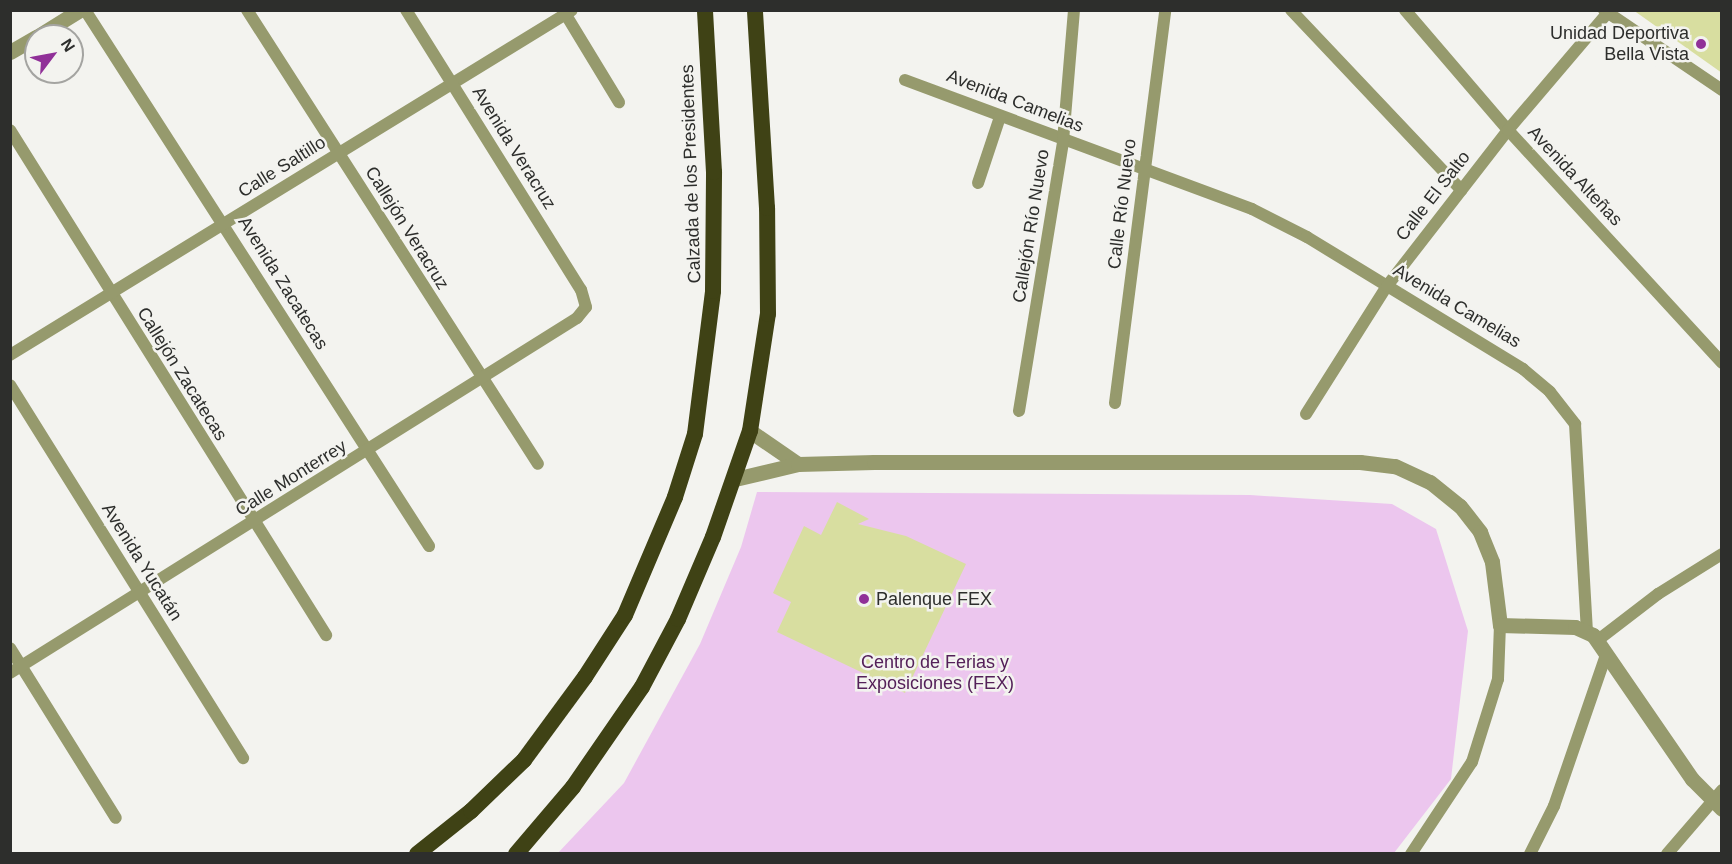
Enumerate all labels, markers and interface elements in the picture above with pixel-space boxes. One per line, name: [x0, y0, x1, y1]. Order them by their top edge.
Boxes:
place label: Unidad Deportiva Bella Vista: [1550, 23, 1689, 66]
north arrow: [24, 24, 84, 84]
text: N: [58, 36, 78, 55]
marker: Unidad Deportiva Bella Vista: [1694, 37, 1708, 51]
street label: Calzada de los Presidentes: [676, 64, 706, 284]
street label: Avenida Camelias: [944, 65, 1086, 137]
street label: Avenida Veracruz: [468, 83, 560, 213]
street label: Avenida Alteñas: [1523, 121, 1627, 231]
street label: Calle Saltillo: [234, 132, 330, 202]
street label: Calle Río Nuevo: [1103, 138, 1141, 270]
street label: Calle El Salto: [1391, 147, 1475, 245]
street label: Callejón Río Nuevo: [1008, 148, 1054, 304]
street label: Callejón Veracruz: [360, 162, 454, 294]
street label: Avenida Zacatecas: [233, 213, 333, 353]
street label: Avenida Camelias: [1389, 259, 1525, 353]
street label: Callejón Zacatecas: [132, 303, 232, 445]
street label: Calle Monterrey: [231, 435, 351, 521]
street label: Avenida Yucatán: [97, 499, 187, 625]
place label: Palenque FEX: [876, 588, 992, 610]
marker: Palenque FEX: [857, 592, 871, 606]
park label: Centro de Ferias y Exposiciones (FEX): [856, 652, 1014, 694]

